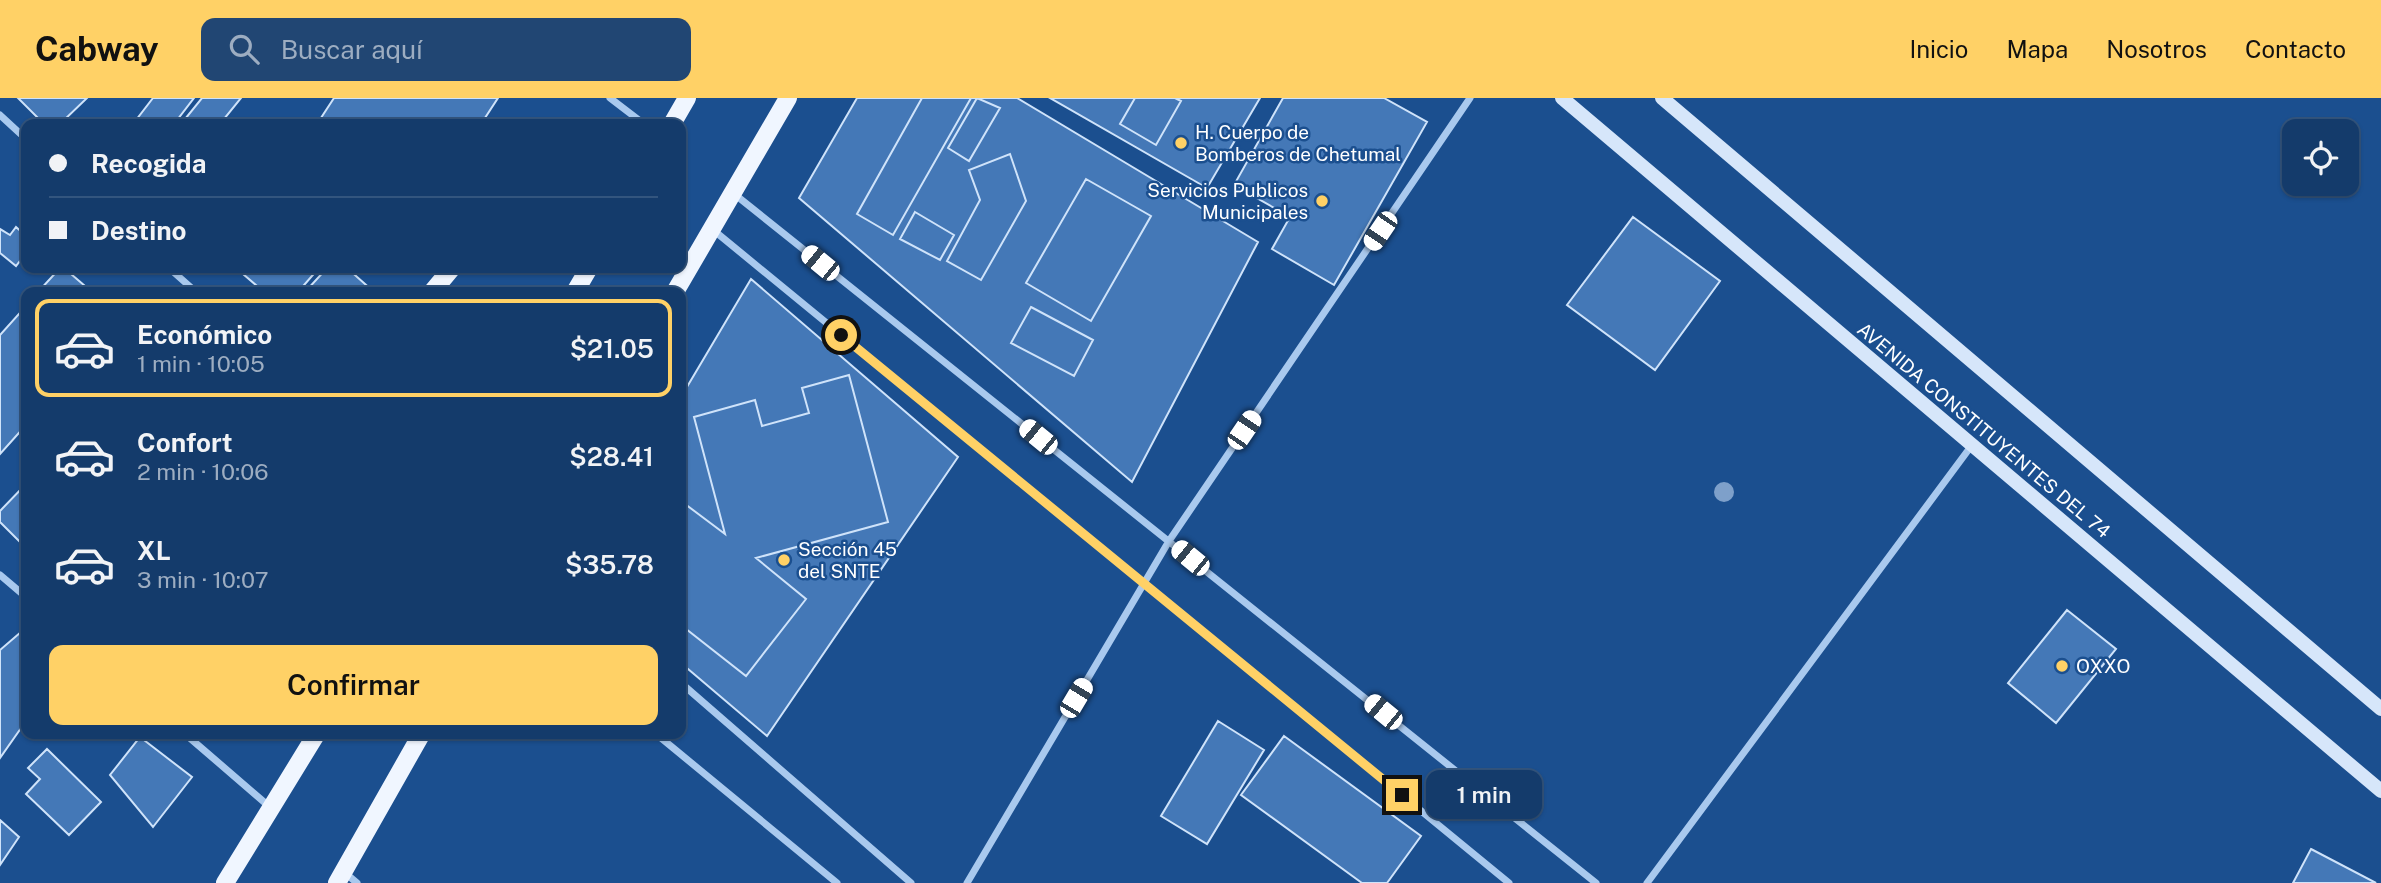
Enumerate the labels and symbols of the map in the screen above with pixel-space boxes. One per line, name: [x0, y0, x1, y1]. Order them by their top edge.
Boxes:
place label: H. Cuerpo de Bomberos de Chetumal: [1195, 121, 1401, 165]
marker: H. Cuerpo de Bomberos de Chetumal: [1173, 135, 1189, 151]
place label: Servicios Publicos Municipales: [1147, 179, 1308, 223]
marker: Servicios Publicos Municipales: [1314, 193, 1330, 209]
car: [1360, 208, 1401, 254]
car: [798, 242, 843, 284]
street label: AVENIDA CONSTITUYENTES DEL 74: [1853, 318, 2115, 542]
route start: [825, 319, 857, 351]
car: [1224, 407, 1265, 453]
car: [1016, 416, 1061, 458]
car: [1168, 537, 1213, 579]
place label: Sección 45 del SNTE: [798, 538, 897, 582]
marker: Sección 45 del SNTE: [776, 552, 792, 568]
place label: OXXO: [2076, 655, 2130, 677]
marker: OXXO: [2054, 658, 2070, 674]
car: [1057, 675, 1096, 721]
car: [1361, 691, 1406, 733]
callout: 1 min: [1426, 770, 1542, 820]
route end: [1386, 779, 1418, 811]

